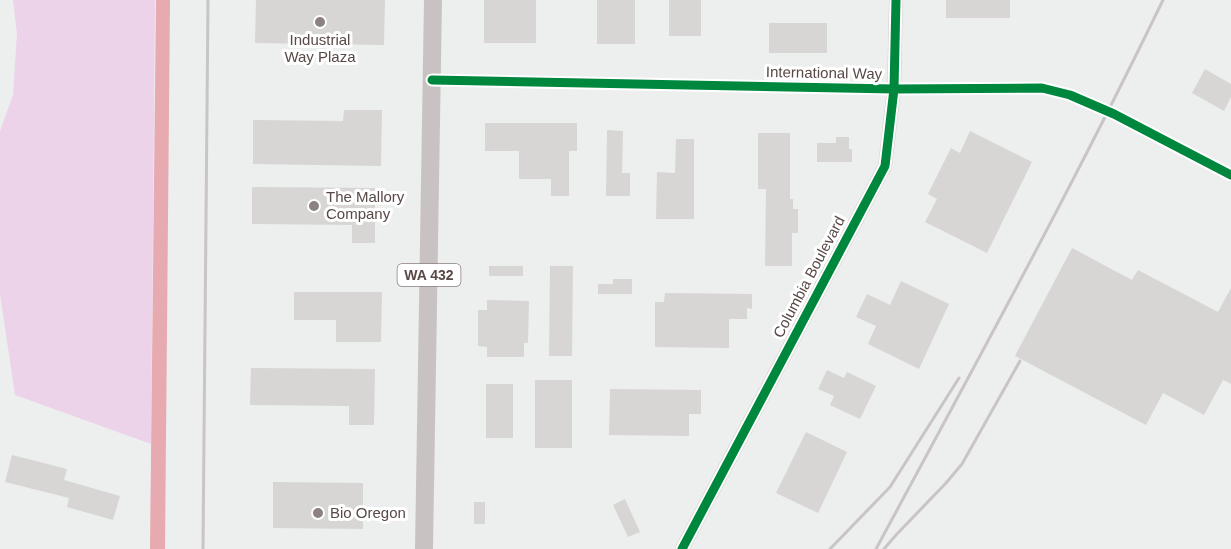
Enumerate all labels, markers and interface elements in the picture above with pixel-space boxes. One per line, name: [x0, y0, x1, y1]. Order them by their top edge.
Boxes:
marker: Industrial Way Plaza: [313, 15, 327, 29]
place label: Industrial Way Plaza: [284, 31, 356, 65]
street label: International Way: [766, 63, 883, 82]
place label: The Mallory Company: [326, 188, 405, 222]
marker: The Mallory Company: [307, 199, 321, 213]
street label: Columbia Boulevard: [769, 213, 848, 340]
road number: WA 432: [398, 264, 460, 286]
place label: Bio Oregon: [330, 504, 406, 521]
marker: Bio Oregon: [311, 506, 325, 520]

